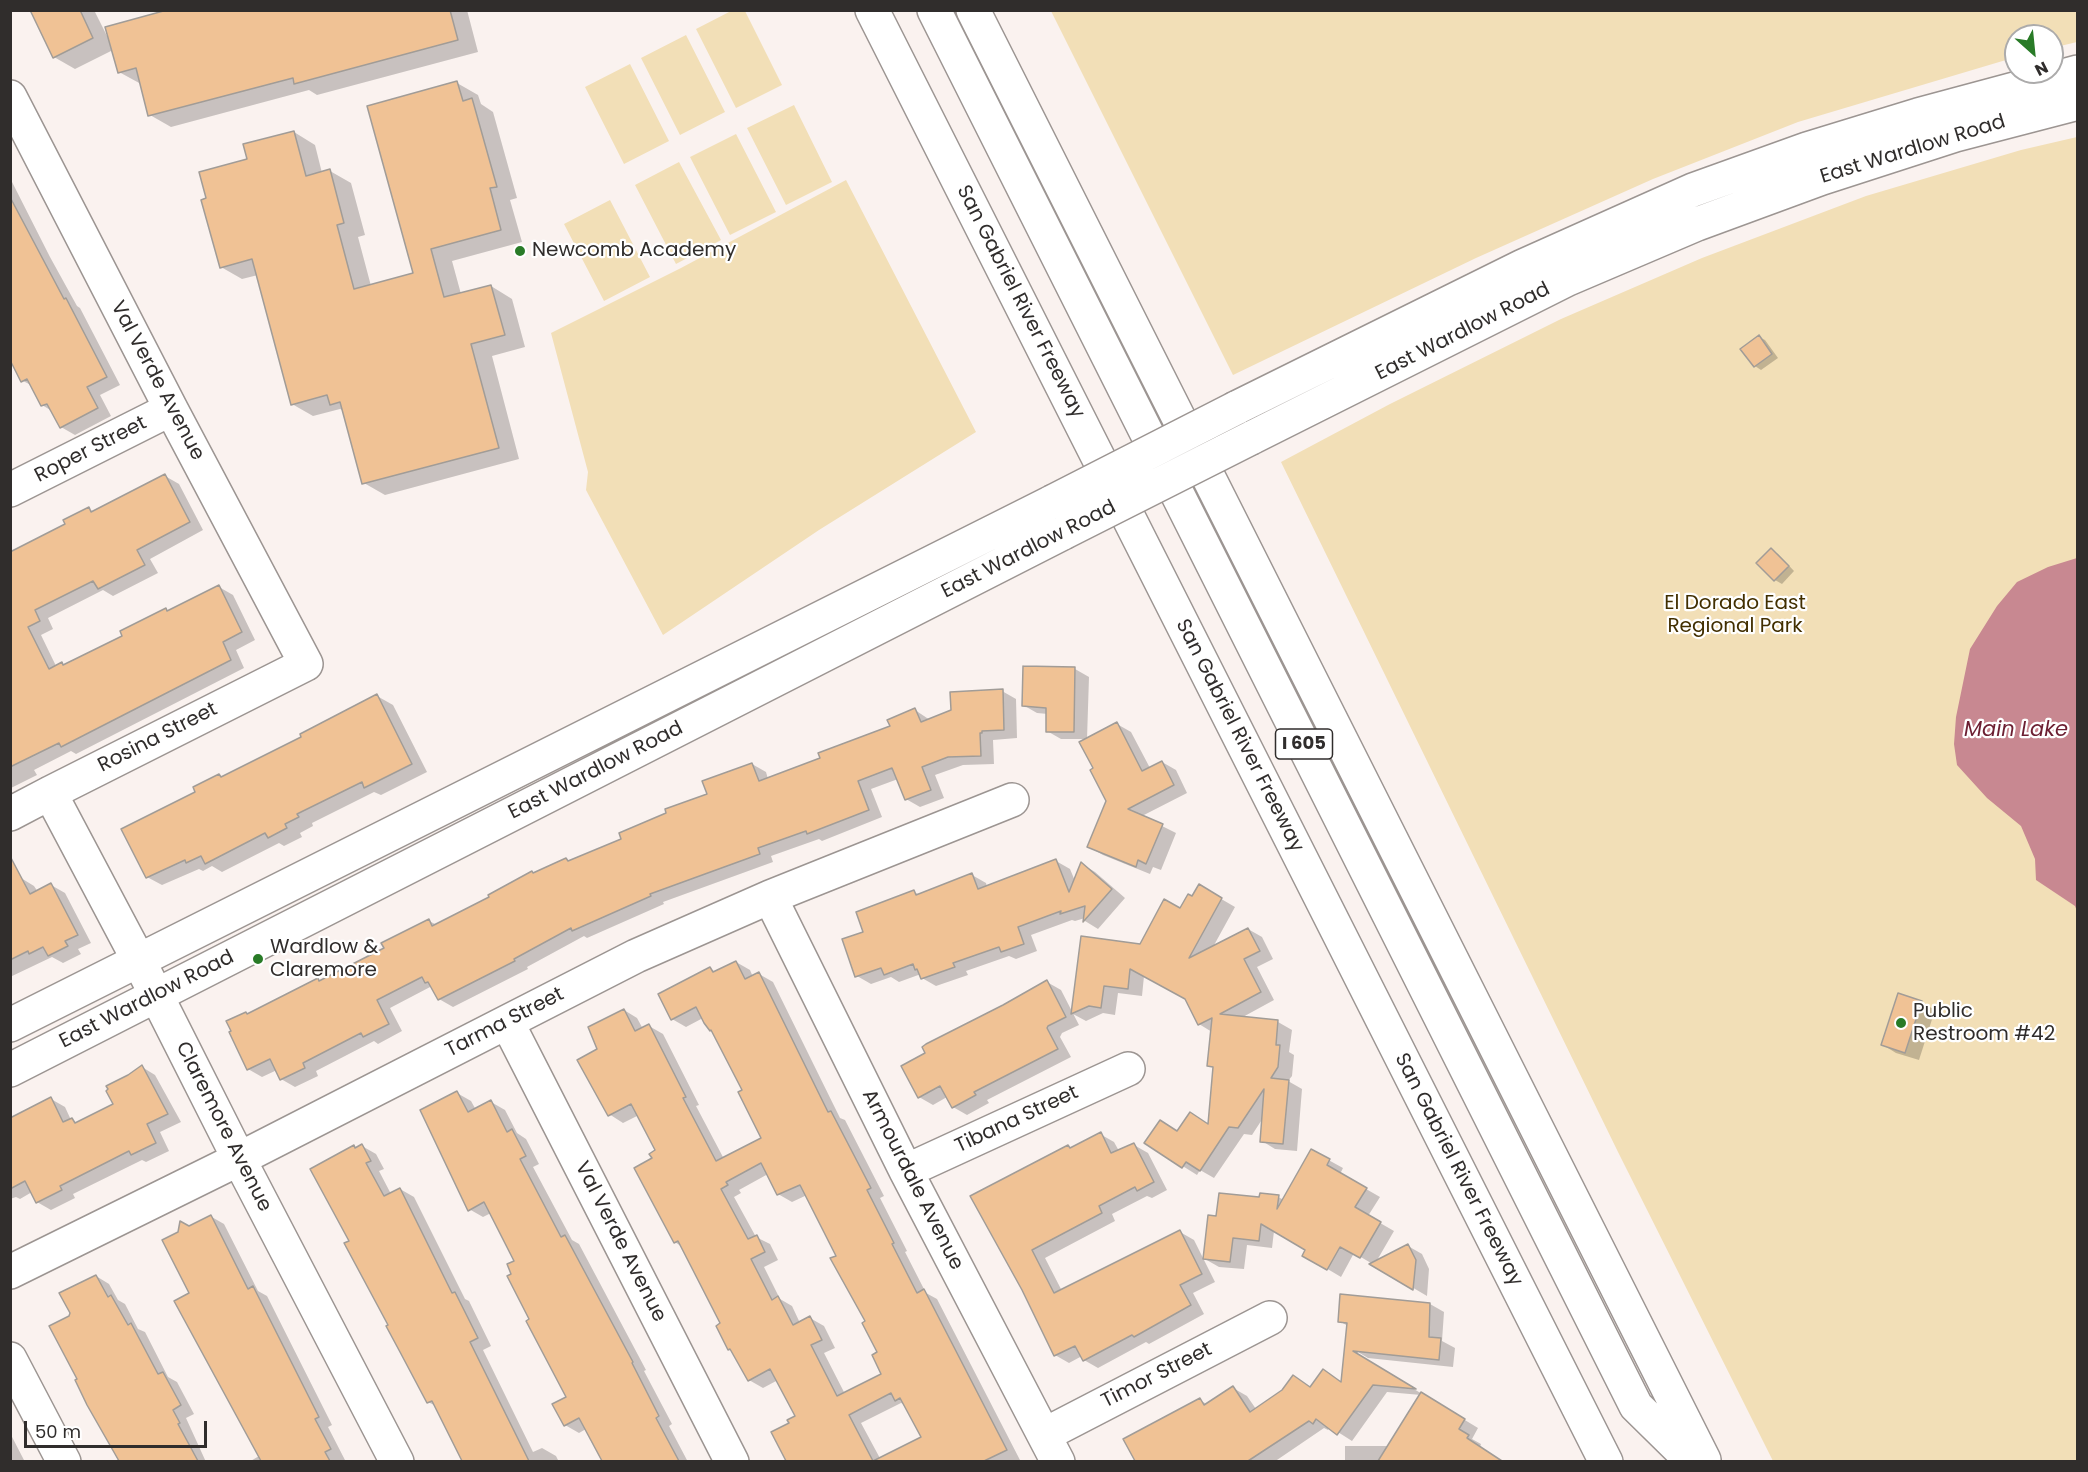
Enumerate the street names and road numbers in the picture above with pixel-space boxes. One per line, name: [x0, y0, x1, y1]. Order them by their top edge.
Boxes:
street label: East Wardlow Road: [1818, 110, 2008, 190]
street label: San Gabriel River Freeway: [951, 182, 1089, 422]
street label: East Wardlow Road: [1372, 278, 1554, 386]
street label: Val Verde Avenue: [105, 297, 209, 465]
street label: Roper Street: [31, 412, 151, 488]
street label: East Wardlow Road: [938, 496, 1120, 604]
street label: San Gabriel River Freeway: [1170, 616, 1308, 856]
street label: Rosina Street: [94, 698, 222, 778]
street label: East Wardlow Road: [505, 717, 687, 825]
road number: I 605: [1276, 729, 1332, 759]
street label: East Wardlow Road: [56, 946, 238, 1054]
street label: Tarma Street: [442, 983, 568, 1063]
street label: Claremore Avenue: [170, 1038, 276, 1216]
street label: San Gabriel River Freeway: [1389, 1050, 1527, 1290]
street label: Tibana Street: [952, 1081, 1082, 1159]
street label: Armourdale Avenue: [856, 1086, 968, 1274]
street label: Val Verde Avenue: [569, 1158, 671, 1326]
street label: Timor Street: [1098, 1338, 1216, 1414]

